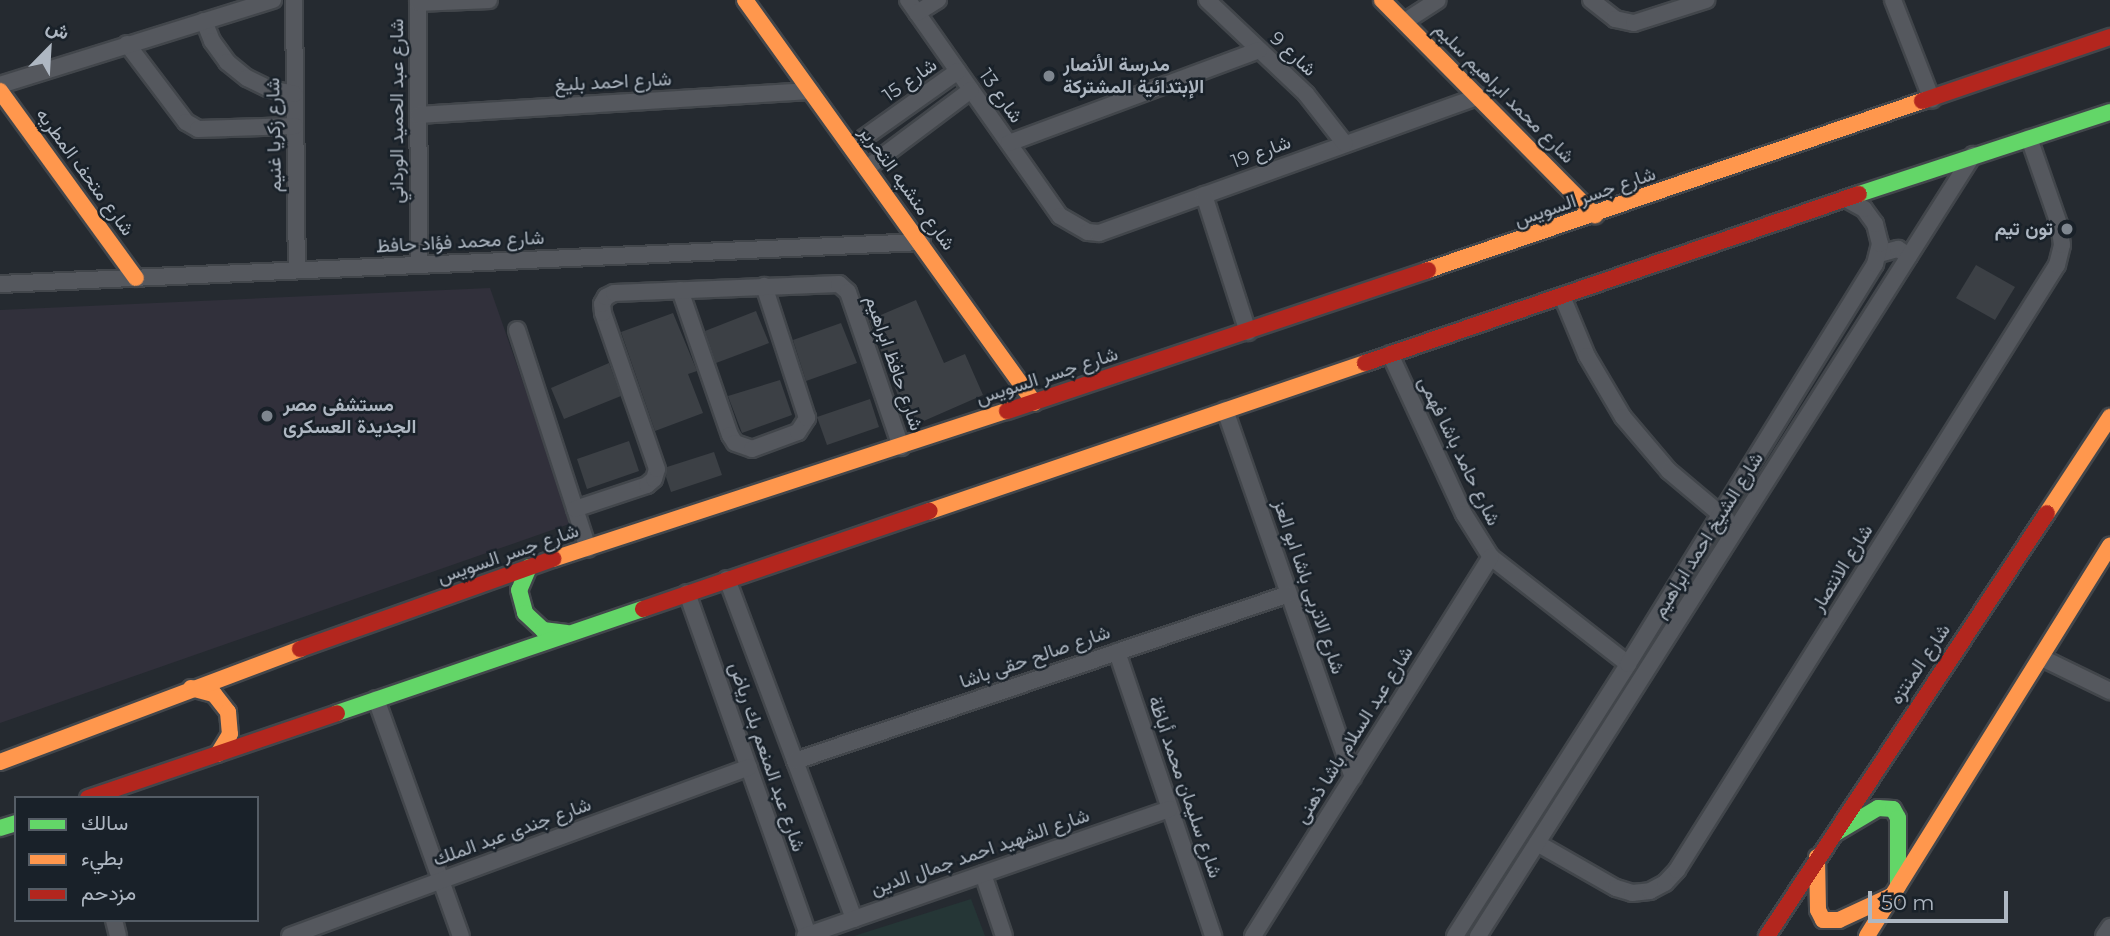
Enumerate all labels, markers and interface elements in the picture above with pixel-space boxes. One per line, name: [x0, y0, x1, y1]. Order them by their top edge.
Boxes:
north arrow: [14, 14, 84, 84]
text: ش: [43, 14, 73, 45]
street label: شارع عبد الحميد الورداني: [386, 18, 408, 204]
street label: شارع محمد ابراهيم سليم: [1429, 18, 1579, 168]
street label: شارع 9: [1265, 27, 1321, 81]
street label: شارع 15: [879, 53, 941, 107]
place label: مدرسة الأنصار الإبتدائية المشتركة: [1063, 54, 1204, 98]
street label: شارع 13: [974, 65, 1028, 127]
street label: شارع احمد بليغ: [554, 68, 672, 96]
marker: مدرسة الأنصار الإبتدائية المشتركة: [1041, 68, 1057, 84]
street label: شارع زكريا غنيم: [262, 77, 286, 193]
street label: شارع متحف المطريه: [31, 104, 139, 240]
street label: شارع منشيه التحرير: [854, 121, 960, 255]
street label: شارع 19: [1228, 131, 1294, 173]
street label: شارع جسر السويس: [1511, 162, 1659, 232]
place label: تون تيم: [1995, 218, 2053, 240]
marker: تون تيم: [2059, 221, 2075, 237]
street label: شارع محمد فؤاد حافظ: [375, 226, 545, 258]
street label: شارع حافظ ابراهيم: [860, 292, 928, 434]
street label: شارع جسر السويس: [973, 342, 1121, 410]
street label: شارع حامد باشا فهمى: [1413, 373, 1505, 529]
place label: مستشفى مصر الجديدة العسكرى: [283, 394, 416, 438]
marker: مستشفى مصر الجديدة العسكرى: [257, 406, 277, 426]
street label: شارع الشيخ احمد ابراهيم: [1648, 448, 1768, 622]
street label: شارع الاتربى باشا ابو العز: [1268, 497, 1350, 677]
street label: شارع جسر السويس: [434, 519, 582, 589]
street label: شارع الانتصار: [1806, 520, 1878, 616]
street label: شارع المنتزه: [1885, 619, 1955, 709]
street label: شارع صالح حقى باشا: [957, 621, 1113, 693]
street label: شارع عبد السلام باشا ذهنى: [1290, 642, 1418, 828]
street label: شارع عبد المنعم بك رياض: [724, 659, 810, 855]
street label: شارع سليمان محمد أباظة: [1143, 693, 1227, 881]
street label: شارع جندى عبد الملك: [430, 793, 594, 871]
legend: [14, 796, 259, 922]
street label: شارع الشهيد احمد جمال الدين: [868, 804, 1092, 900]
text: سالك: [81, 810, 128, 835]
text: بطيء: [81, 845, 124, 870]
scale bar: [1872, 876, 2012, 920]
text: مزدحم: [81, 880, 136, 905]
text: 50 m: [1881, 890, 1935, 915]

